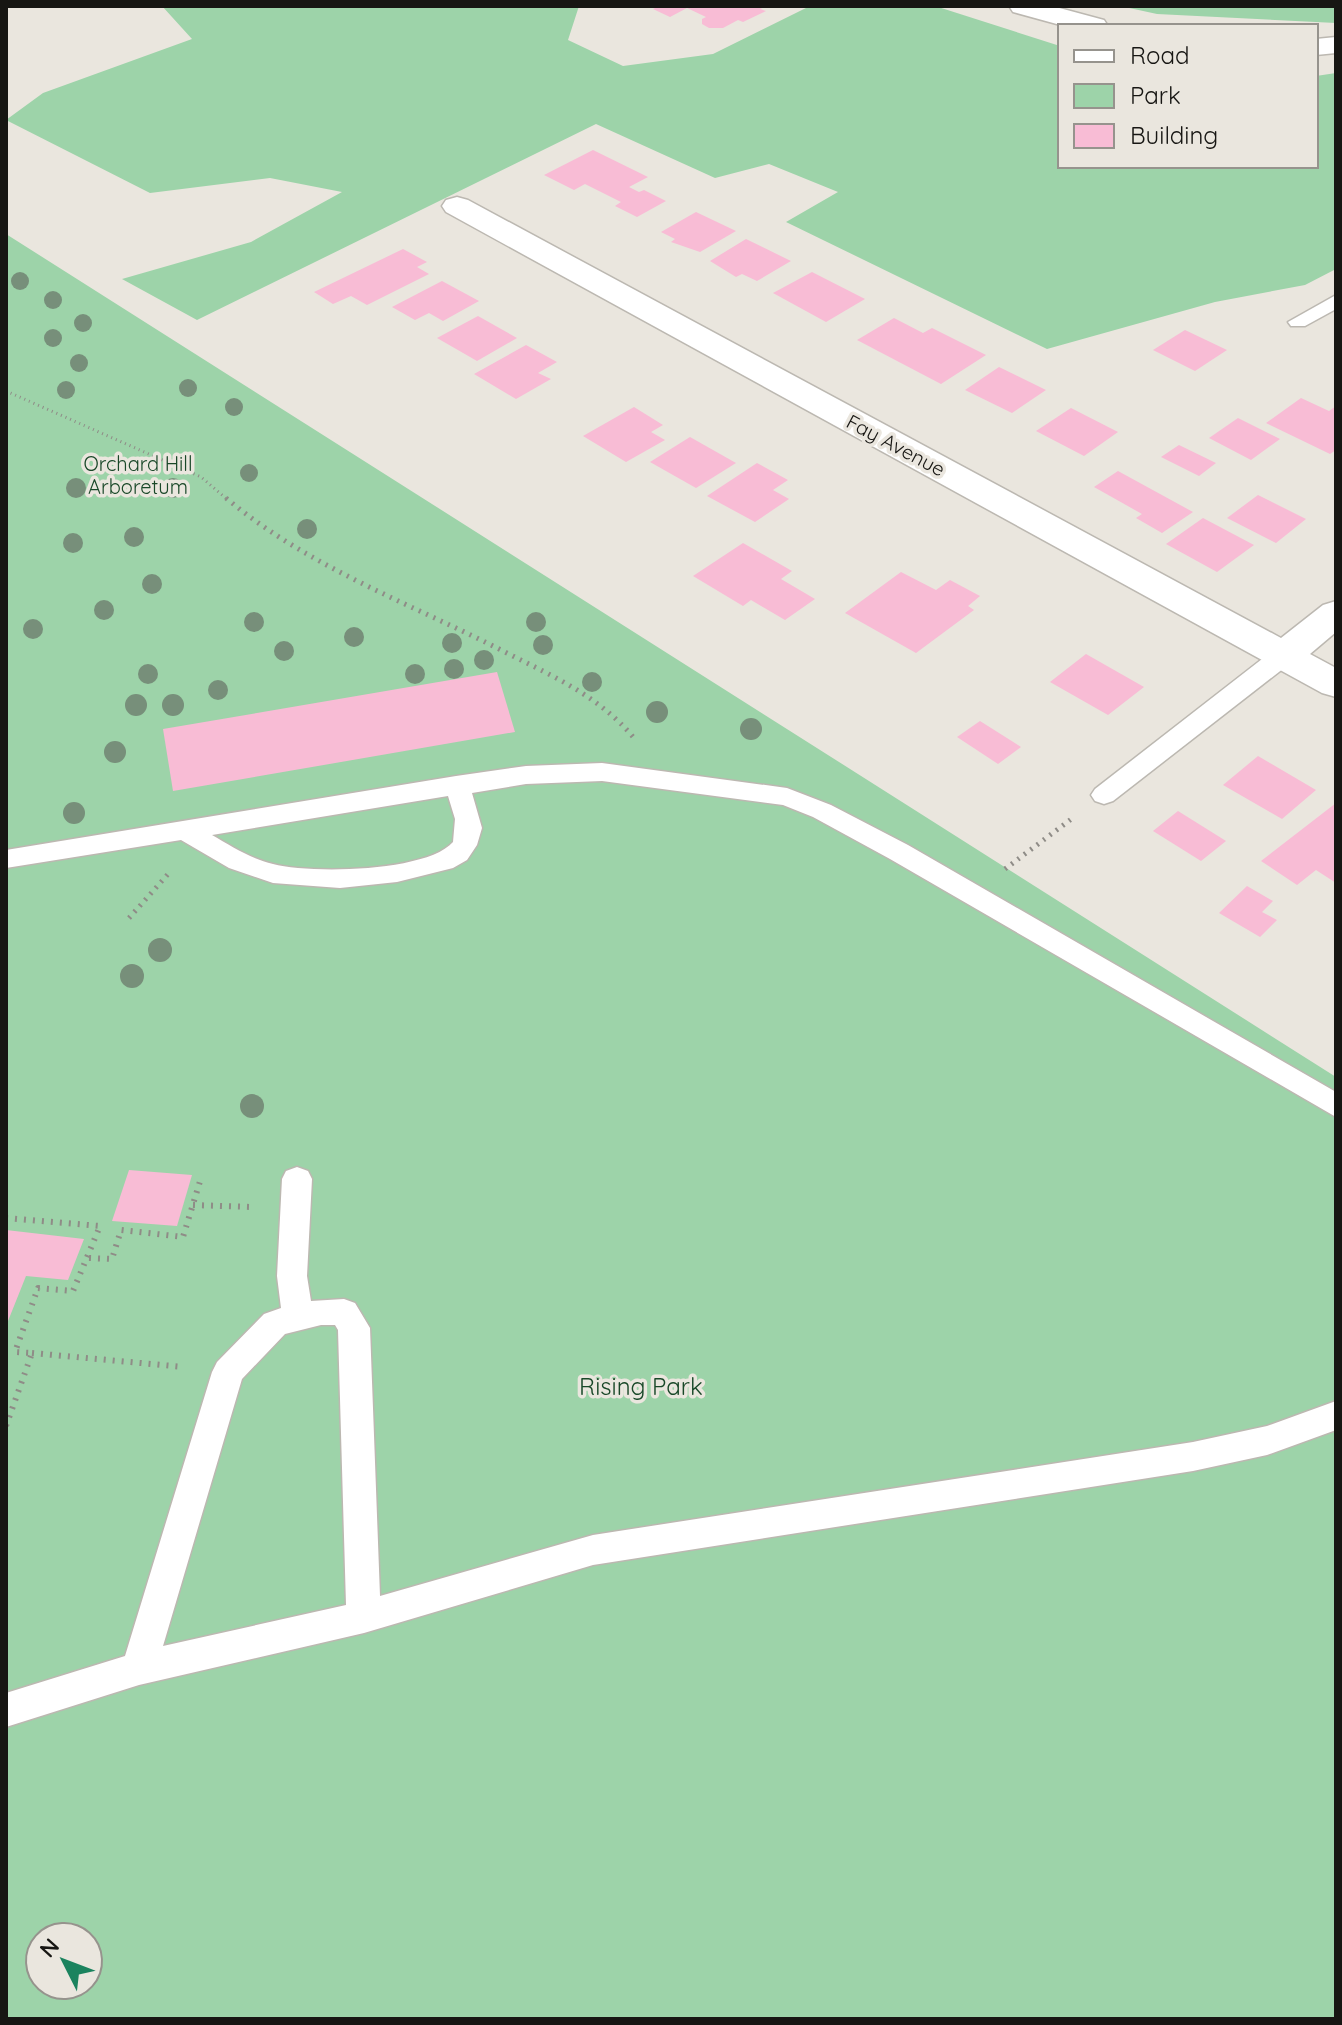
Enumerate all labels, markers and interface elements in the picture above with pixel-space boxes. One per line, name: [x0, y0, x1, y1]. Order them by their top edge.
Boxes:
legend: [1058, 24, 1318, 168]
text: Road: [1130, 40, 1190, 70]
text: Park: [1130, 80, 1181, 110]
text: Building: [1130, 120, 1218, 150]
street label: Fay Avenue: [842, 409, 950, 481]
park label: Orchard Hill Arboretum: [83, 451, 193, 499]
park label: Rising Park: [579, 1371, 703, 1401]
north arrow: [24, 1921, 104, 2001]
text: N: [33, 1932, 65, 1963]

